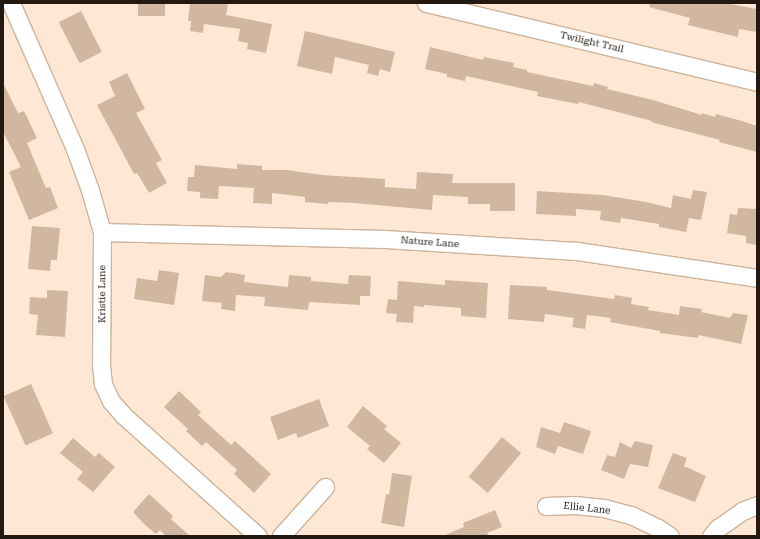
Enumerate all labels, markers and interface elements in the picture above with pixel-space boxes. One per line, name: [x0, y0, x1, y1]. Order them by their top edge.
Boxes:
street label: Twilight Trail: [559, 29, 625, 55]
street label: Nature Lane: [400, 234, 460, 250]
street label: Kristie Lane: [96, 265, 108, 323]
street label: Ellie Lane: [563, 500, 611, 516]

